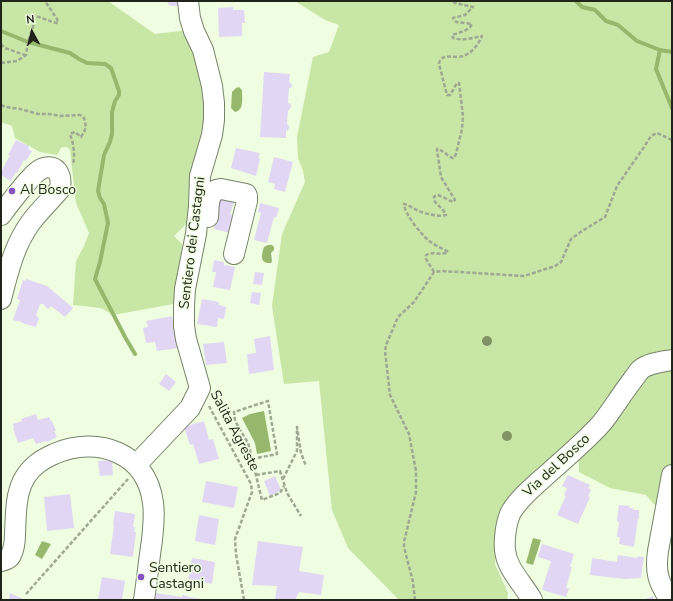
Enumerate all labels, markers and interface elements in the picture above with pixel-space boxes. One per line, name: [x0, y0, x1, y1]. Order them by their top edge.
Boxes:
north arrow: [12, 12, 52, 52]
text: N: [25, 12, 35, 28]
street label: Sentiero dei Castagni: [177, 176, 209, 310]
place label: Al Bosco: [20, 183, 76, 199]
marker: Al Bosco: [7, 186, 17, 196]
street label: Salita Agreste: [206, 388, 262, 474]
street label: Via del Bosco: [520, 431, 594, 501]
place label: Sentiero Castagni: [149, 561, 204, 594]
marker: Sentiero Castagni: [136, 572, 146, 582]

